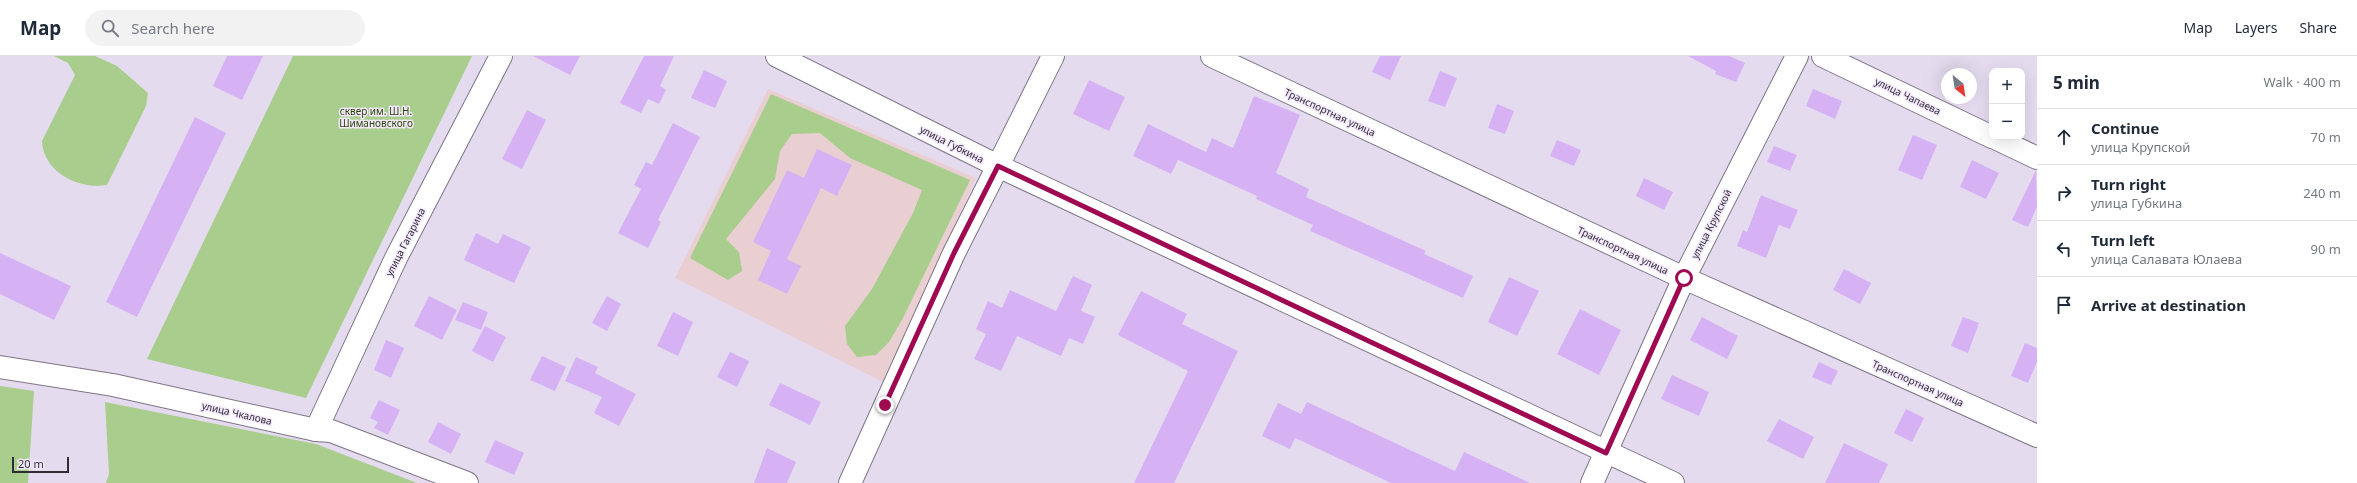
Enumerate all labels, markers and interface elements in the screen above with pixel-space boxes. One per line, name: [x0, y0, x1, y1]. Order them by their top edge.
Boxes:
search box: [85, 10, 365, 46]
text: Map: [20, 15, 61, 41]
icon: search: [99, 17, 121, 39]
text: Search here: [131, 18, 215, 38]
text: Map: [2184, 18, 2213, 37]
text: Layers: [2235, 18, 2277, 37]
text: Share: [2299, 18, 2337, 37]
north arrow: [1941, 68, 1977, 104]
map controls: [1989, 68, 2025, 140]
button: +: [1989, 68, 2025, 104]
text: 5 min: [2053, 71, 2100, 94]
text: Walk · 400 m: [2263, 73, 2341, 91]
street label: улица Чапаева: [1873, 74, 1943, 118]
street label: Транспортная улица: [1282, 85, 1378, 139]
park label: сквер им. Ш.Н. Шимановского: [339, 104, 413, 130]
button: −: [1989, 104, 2025, 140]
text: Continue: [2091, 118, 2159, 138]
street label: улица Губкина: [918, 122, 986, 166]
icon: ahead: [2053, 126, 2075, 148]
text: 70 m: [2311, 128, 2341, 146]
text: улица Крупской: [2091, 138, 2190, 156]
text: Turn right: [2091, 174, 2166, 194]
icon: right: [2053, 182, 2075, 204]
text: 240 m: [2303, 184, 2341, 202]
street label: улица Крупской: [1687, 187, 1735, 261]
text: улица Губкина: [2091, 194, 2182, 212]
street label: улица Гагарина: [382, 205, 428, 279]
street label: Транспортная улица: [1575, 223, 1671, 277]
text: Turn left: [2091, 230, 2155, 250]
icon: left: [2053, 238, 2075, 260]
text: 90 m: [2311, 240, 2341, 258]
text: улица Салавата Юлаева: [2091, 250, 2242, 268]
route start: [1675, 269, 1693, 287]
icon: arrive: [2053, 294, 2075, 316]
text: Arrive at destination: [2091, 295, 2246, 315]
street label: Транспортная улица: [1870, 356, 1966, 410]
route end: [876, 396, 894, 414]
street label: улица Чкалова: [201, 398, 273, 428]
scale bar: [12, 455, 69, 474]
text: 20 m: [18, 456, 44, 471]

